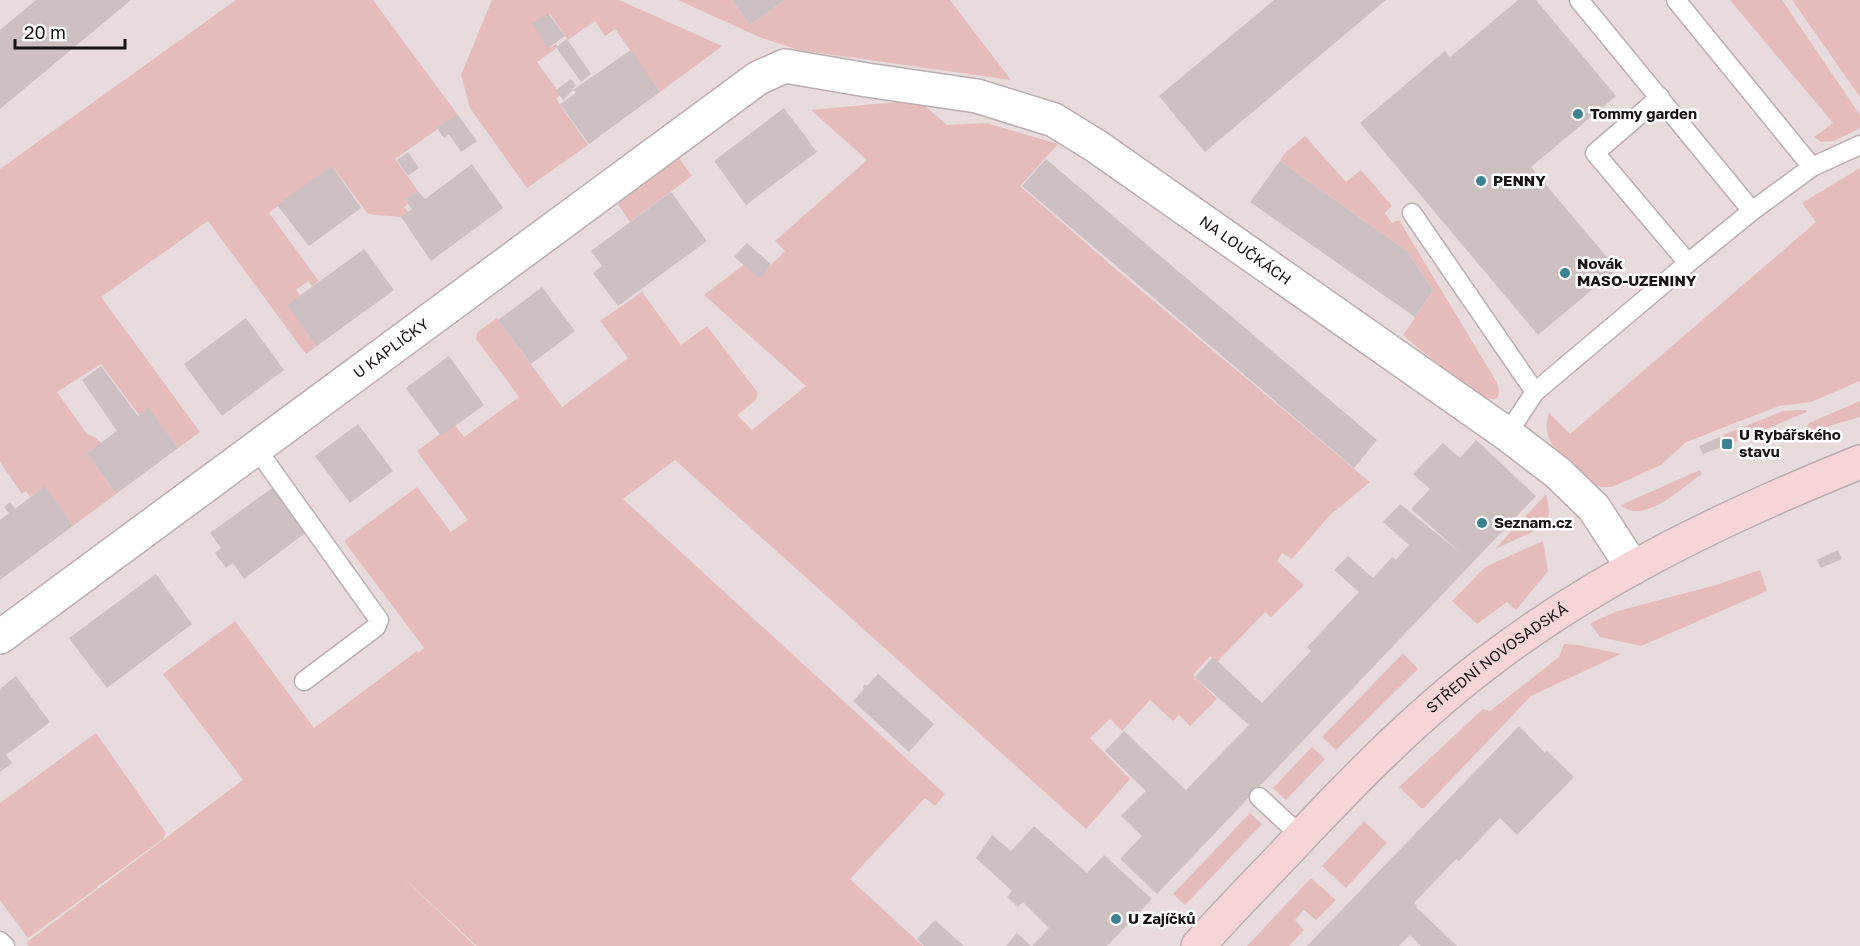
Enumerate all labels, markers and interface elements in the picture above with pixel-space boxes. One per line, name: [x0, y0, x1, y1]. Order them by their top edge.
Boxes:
scale bar: [15, 12, 124, 50]
text: 20 m: [24, 21, 66, 43]
place label: Tommy garden: [1590, 104, 1697, 122]
marker: Tommy garden: [1571, 107, 1585, 121]
place label: PENNY: [1493, 171, 1546, 189]
marker: PENNY: [1474, 174, 1488, 188]
street label: NA LOUČKÁCH: [1197, 212, 1295, 288]
place label: Novák MASO-UZENINY: [1577, 254, 1697, 289]
marker: Novák MASO-UZENINY: [1558, 266, 1572, 280]
street label: U KAPLIČKY: [349, 314, 432, 381]
place label: U Rybářského stavu: [1739, 425, 1841, 460]
marker: U Rybářského stavu: [1720, 437, 1734, 451]
place label: Seznam.cz: [1494, 513, 1573, 531]
marker: Seznam.cz: [1475, 516, 1489, 530]
street label: STŘEDNÍ NOVOSADSKÁ: [1422, 599, 1571, 716]
place label: U Zajíčků: [1128, 909, 1195, 927]
marker: U Zajíčků: [1109, 912, 1123, 926]

